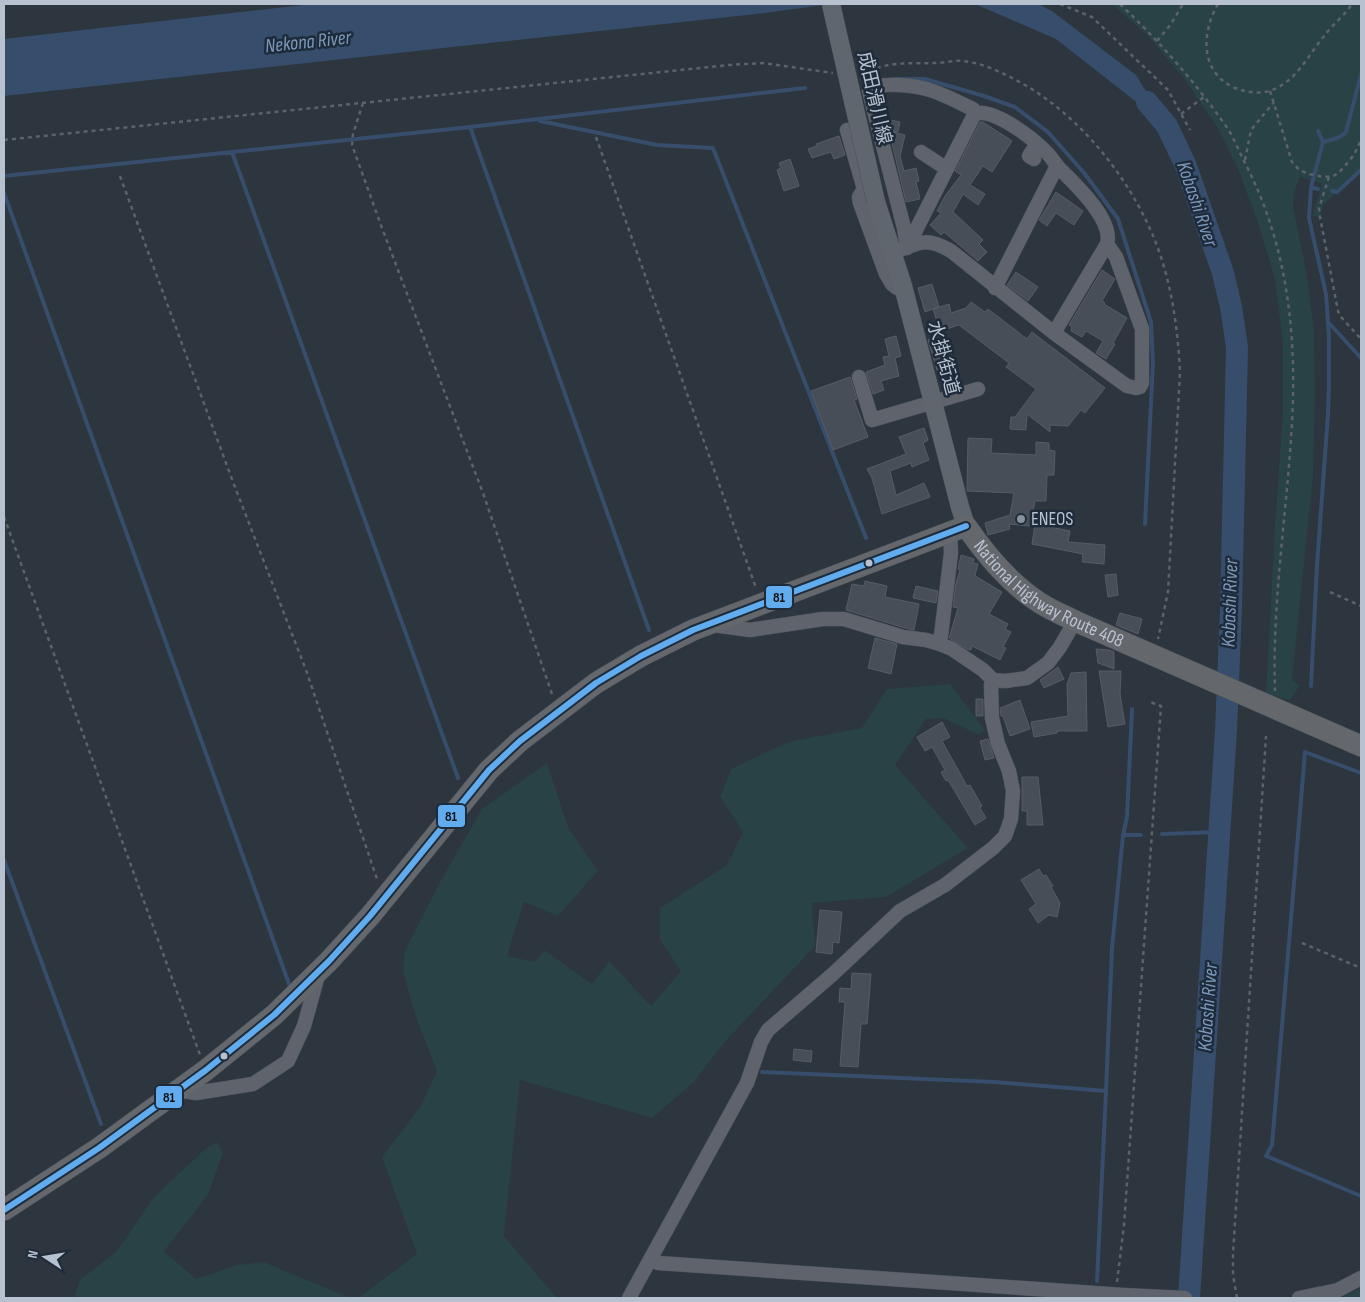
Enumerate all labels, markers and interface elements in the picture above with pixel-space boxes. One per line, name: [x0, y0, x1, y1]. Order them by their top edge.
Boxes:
water label: Nekona River: [264, 25, 353, 58]
street label: 成田滑川線: [852, 49, 896, 147]
water label: Kobashi River: [1171, 158, 1223, 251]
street label: 水掛街道: [922, 318, 964, 398]
place label: ENEOS: [1031, 508, 1073, 531]
marker: ENEOS: [1015, 513, 1027, 525]
street label: National Highway Route 408: [969, 535, 1127, 652]
water label: Kobashi River: [1216, 557, 1244, 648]
unlabelled marker: [864, 558, 874, 568]
line badge: 81: [765, 585, 793, 609]
text: 81: [773, 589, 786, 606]
line badge: 81: [437, 804, 466, 828]
text: 81: [445, 808, 458, 825]
water label: Kobashi River: [1193, 961, 1223, 1052]
unlabelled marker: [219, 1051, 229, 1061]
line badge: 81: [155, 1085, 183, 1109]
text: 81: [163, 1089, 176, 1106]
north arrow: [20, 1232, 70, 1282]
text: N: [24, 1249, 42, 1260]

